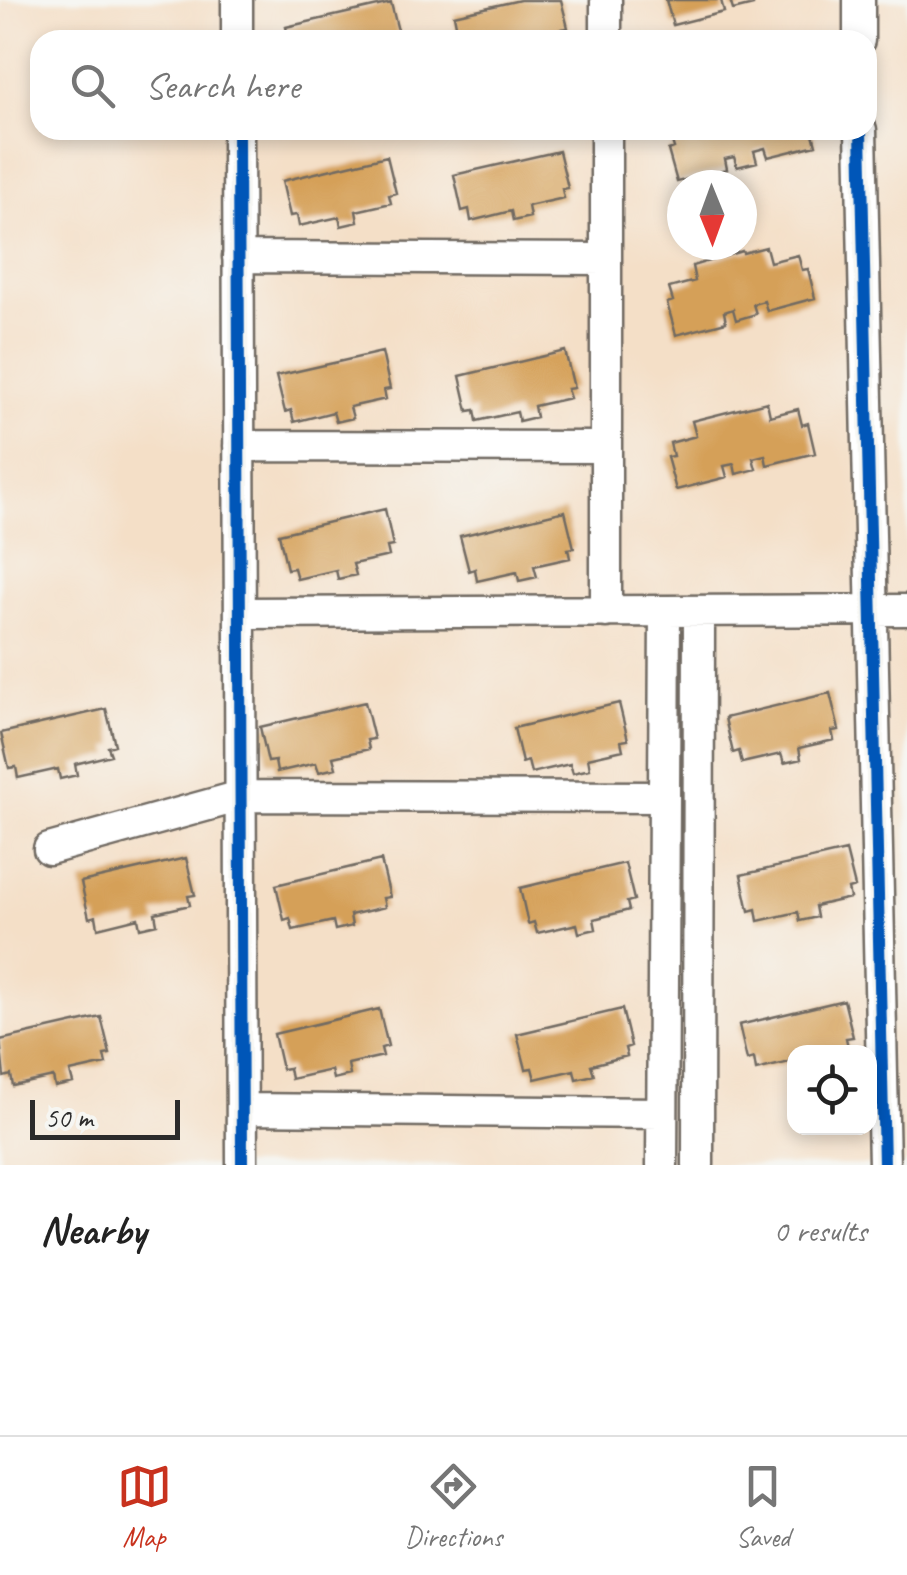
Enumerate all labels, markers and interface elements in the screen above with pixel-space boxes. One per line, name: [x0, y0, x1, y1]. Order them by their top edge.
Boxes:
search box: [30, 30, 877, 140]
icon: search: [65, 58, 120, 113]
text: Search here: [145, 62, 300, 109]
north arrow: [667, 170, 757, 260]
map controls: [787, 1045, 877, 1135]
button: locate: [787, 1045, 877, 1135]
scale bar: [30, 1095, 180, 1140]
text: 50 m: [45, 1100, 93, 1135]
text: Nearby: [40, 1204, 146, 1257]
text: 0 results: [773, 1210, 867, 1251]
tab: Map: [117, 1459, 172, 1554]
tab: Directions: [405, 1459, 502, 1554]
tab: Saved: [735, 1459, 790, 1554]

